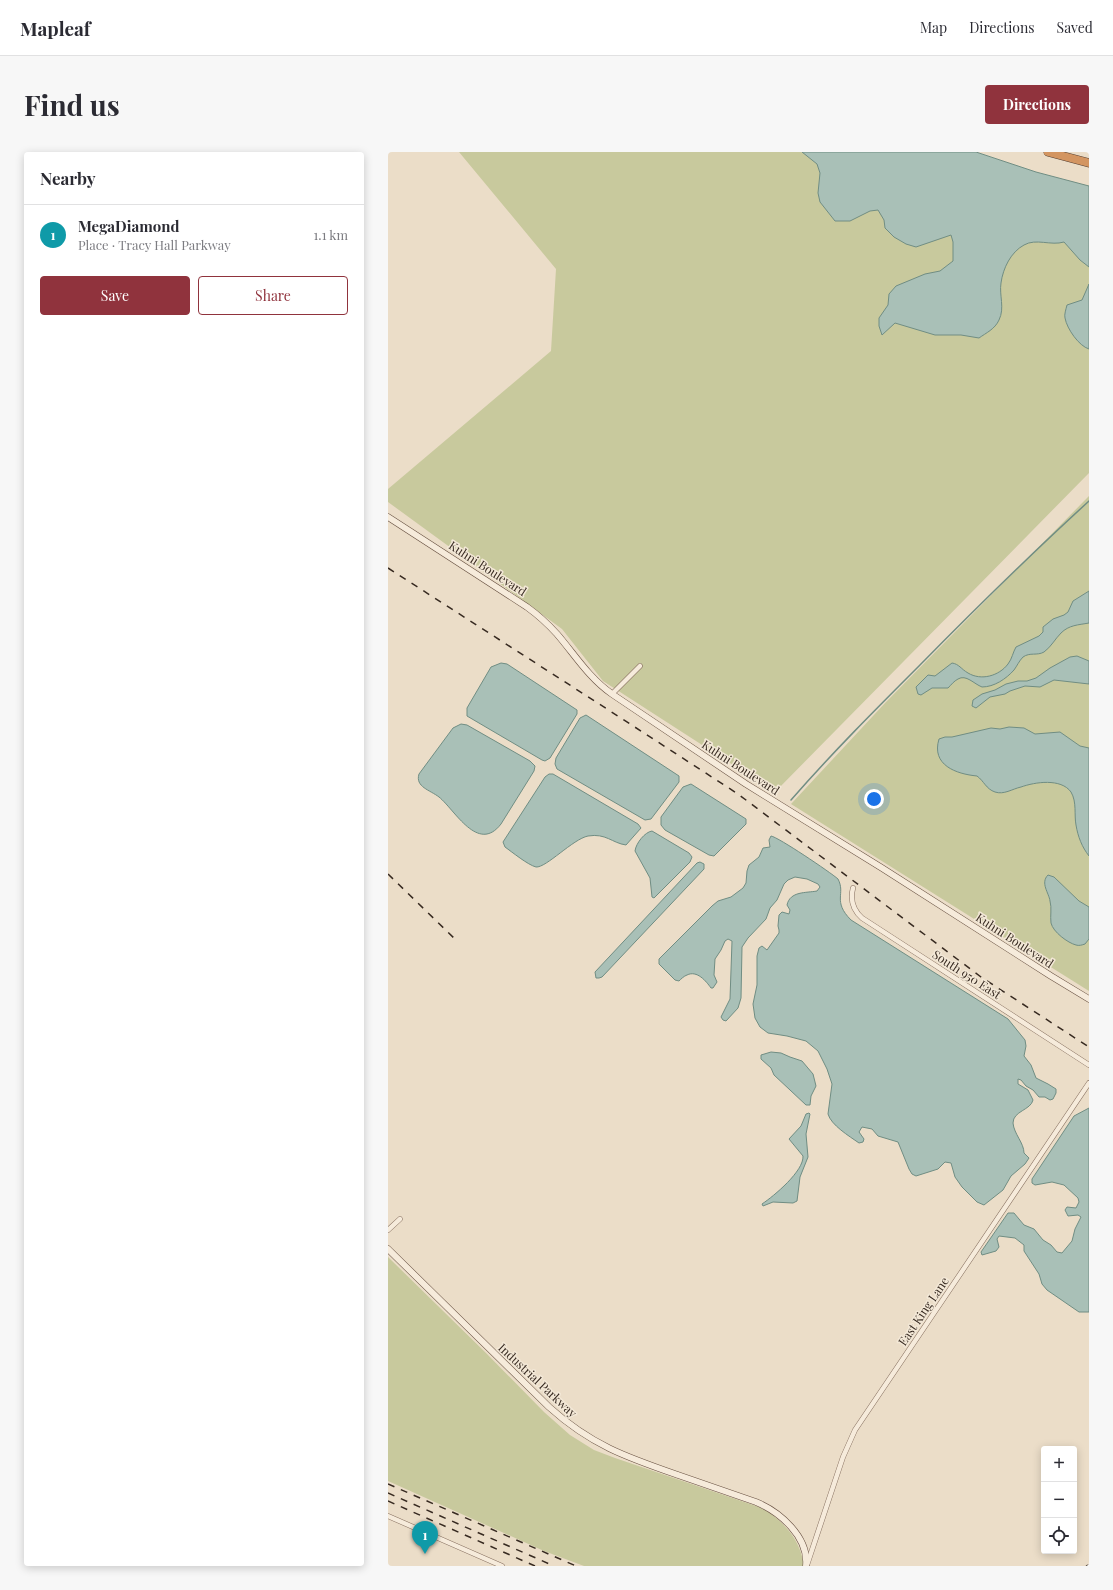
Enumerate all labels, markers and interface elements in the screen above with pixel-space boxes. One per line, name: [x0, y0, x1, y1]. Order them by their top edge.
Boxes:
text: Mapleaf: [20, 15, 91, 41]
text: Map: [920, 18, 947, 37]
text: Directions: [969, 18, 1035, 37]
text: Saved: [1057, 18, 1093, 37]
button: Directions: [985, 85, 1089, 124]
text: Find us: [24, 86, 120, 123]
text: Nearby: [40, 167, 95, 189]
text: MegaDiamond: [78, 216, 179, 236]
text: 1: [51, 226, 55, 243]
text: 1.1 km: [314, 226, 348, 243]
text: Place · Tracy Hall Parkway: [78, 236, 231, 253]
button: Save: [40, 276, 190, 315]
button: Share: [198, 276, 348, 315]
street label: Kuhni Boulevard: [446, 537, 530, 599]
street label: Kuhni Boulevard: [699, 736, 783, 798]
your location: [864, 789, 884, 809]
street label: Kuhni Boulevard: [973, 909, 1057, 971]
street label: South 950 East: [930, 946, 1005, 1002]
street label: East King Lane: [894, 1273, 952, 1349]
street label: Industrial Parkway: [495, 1339, 581, 1421]
map controls: [1041, 1446, 1077, 1554]
button: +: [1041, 1446, 1077, 1482]
button: −: [1041, 1482, 1077, 1518]
button: locate: [1041, 1518, 1077, 1554]
pin: 1: [412, 1521, 438, 1554]

